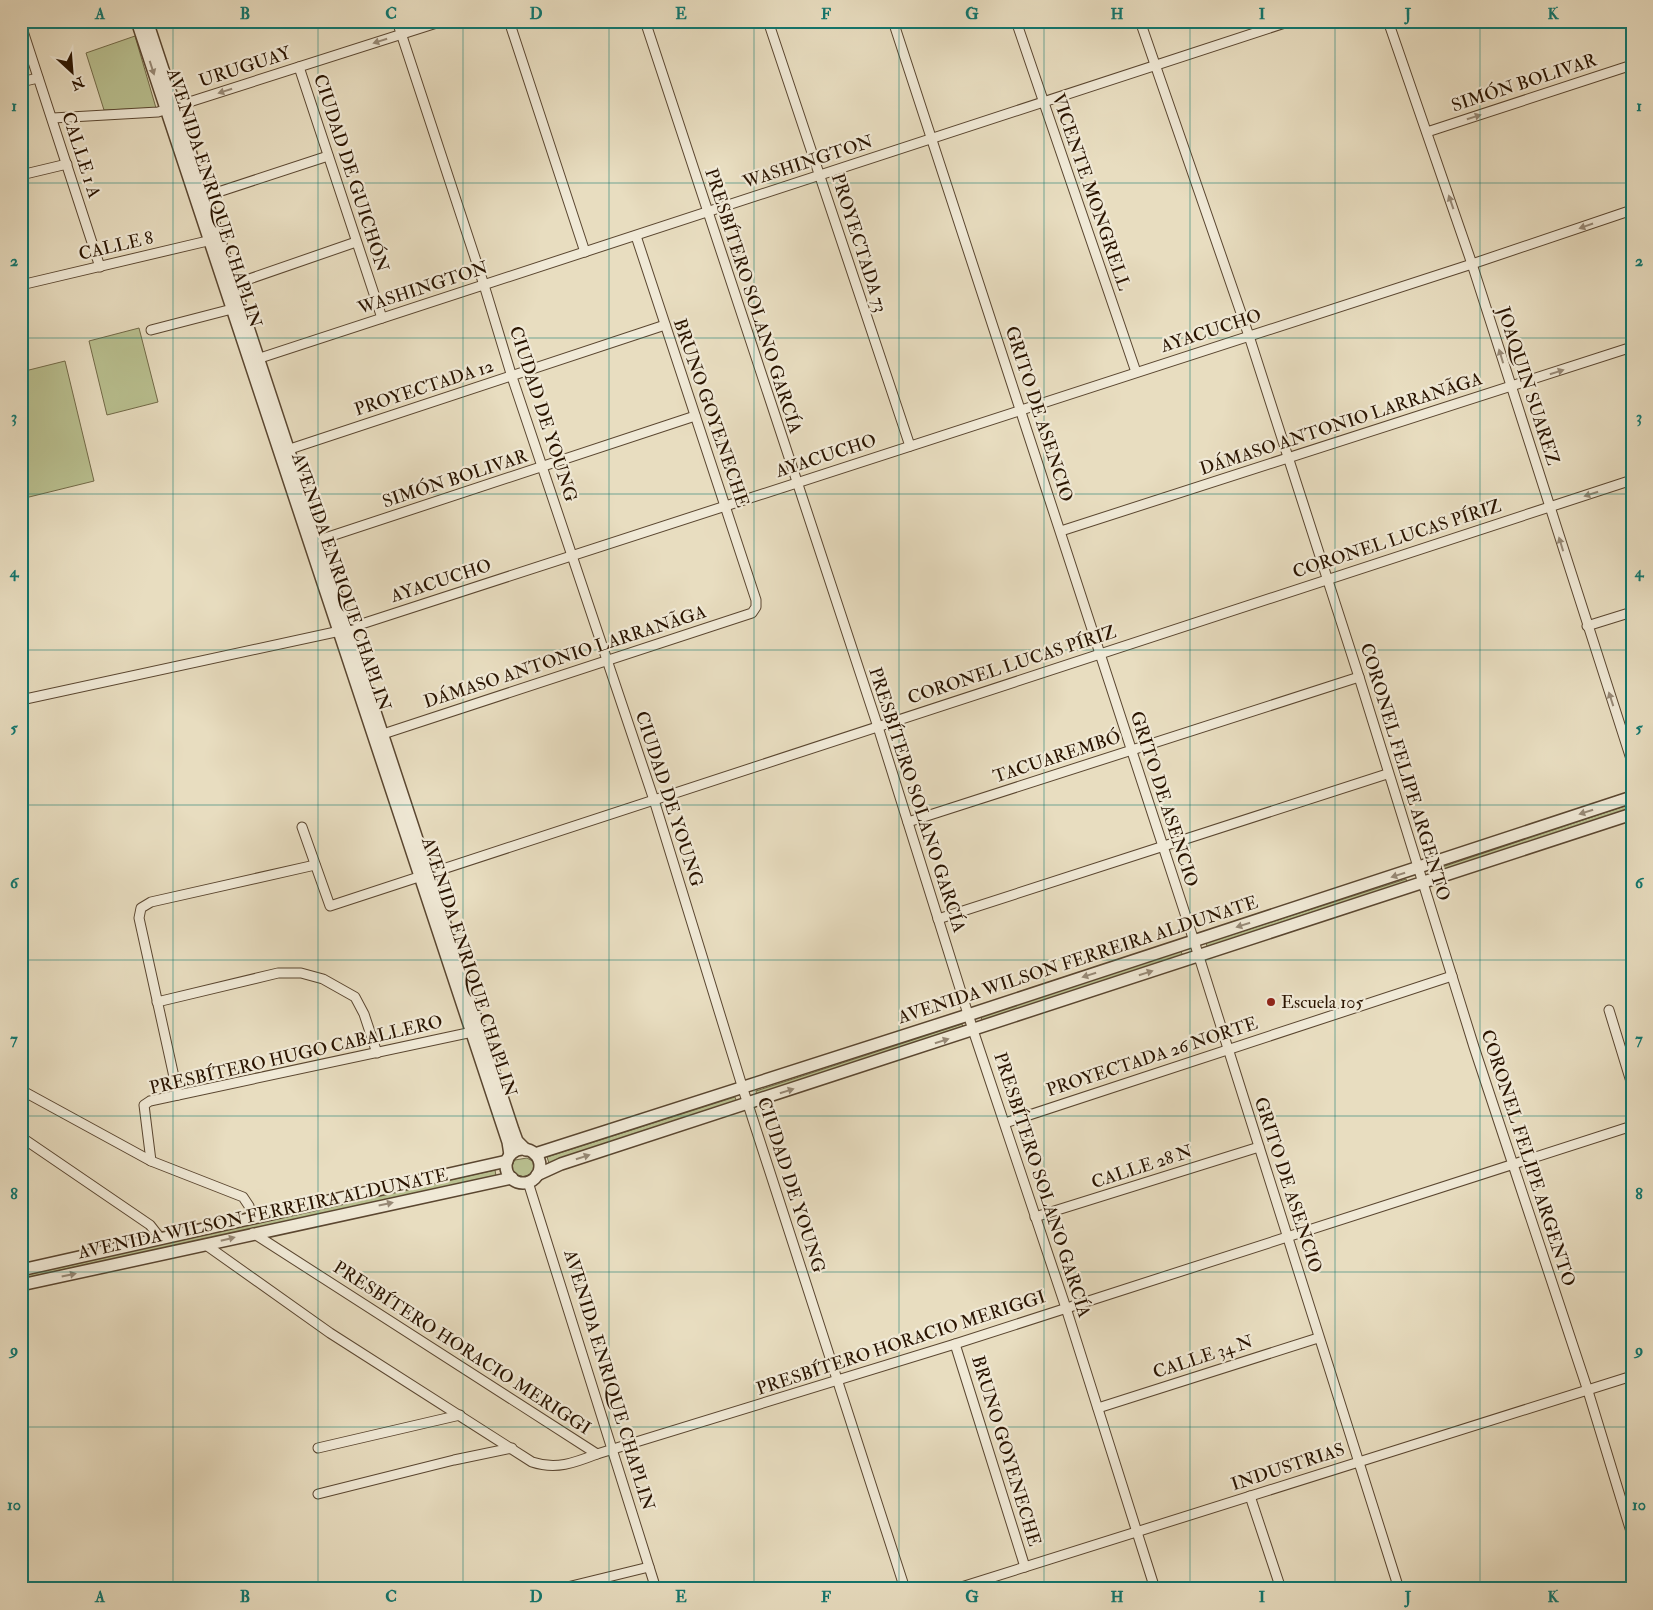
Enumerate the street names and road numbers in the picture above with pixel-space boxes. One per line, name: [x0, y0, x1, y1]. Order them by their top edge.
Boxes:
street label: URUGUAY: [196, 41, 295, 93]
street label: SIMÓN BOLIVAR: [1448, 48, 1601, 117]
street label: AVENIDA ENRIQUE CHAPLIN: [161, 64, 267, 331]
street label: CIUDAD DE GUICHÓN: [308, 71, 394, 275]
street label: VICENTE MONGRELL: [1046, 90, 1136, 294]
street label: CALLE 1 A: [56, 109, 106, 201]
street label: WASHINGTON: [739, 130, 876, 194]
street label: PRESBÍTERO SOLANO GARCÍA: [699, 166, 807, 437]
street label: PROYECTADA 73: [826, 171, 892, 315]
street label: CALLE 8: [76, 226, 156, 266]
street label: WASHINGTON: [354, 256, 491, 320]
street label: JOAQUIN SUAREZ: [1491, 303, 1565, 468]
street label: AYACUCHO: [1157, 304, 1264, 358]
street label: BRUNO GOYENECHE: [668, 316, 754, 510]
street label: CIUDAD DE YOUNG: [504, 323, 582, 505]
street label: GRITO DE ASENCIO: [1000, 323, 1078, 505]
street label: PROYECTADA 12: [351, 355, 497, 421]
street label: DÁMASO ANTONIO LARRANÃGA: [1197, 367, 1486, 481]
street label: AYACUCHO: [772, 429, 879, 483]
street label: SIMÓN BOLIVAR: [379, 444, 532, 513]
street label: AVENIDA ENRIQUE CHAPLIN: [286, 449, 396, 714]
street label: CORONEL LUCAS PÍRIZ: [1290, 494, 1504, 584]
street label: AYACUCHO: [387, 554, 494, 608]
street label: DÁMASO ANTONIO LARRANÃGA: [421, 600, 710, 714]
street label: CORONEL LUCAS PÍRIZ: [905, 620, 1119, 710]
street label: CORONEL FELIPE ARGENTO: [1355, 640, 1455, 904]
street label: PRESBÍTERO SOLANO GARCÍA: [863, 665, 971, 936]
street label: CIUDAD DE YOUNG: [630, 708, 708, 890]
street label: GRITO DE ASENCIO: [1125, 708, 1203, 890]
street label: TACUAREMBÓ: [990, 726, 1124, 788]
street label: AVENIDA ENRIQUE CHAPLIN: [416, 833, 522, 1100]
street label: AVENIDA WILSON FERREIRA ALDUNATE: [894, 891, 1261, 1030]
street label: PRESBÍTERO HUGO CABALLERO: [147, 1010, 445, 1100]
street label: PROYECTADA 26 NORTE: [1043, 1012, 1261, 1102]
street label: CORONEL FELIPE ARGENTO: [1476, 1027, 1580, 1289]
street label: PRESBÍTERO SOLANO GARCÍA: [988, 1050, 1096, 1321]
street label: CIUDAD DE YOUNG: [752, 1094, 830, 1276]
street label: GRITO DE ASENCIO: [1249, 1094, 1327, 1276]
street label: CALLE 28 N: [1089, 1140, 1195, 1194]
street label: AVENIDA WILSON FERREIRA ALDUNATE: [75, 1164, 450, 1265]
street label: AVENIDA ENRIQUE CHAPLIN: [558, 1246, 660, 1513]
street label: PRESBÍTERO HORACIO MERIGGI: [329, 1256, 595, 1440]
street label: PRESBÍTERO HORACIO MERIGGI: [754, 1285, 1048, 1401]
street label: CALLE 34 N: [1150, 1330, 1256, 1384]
street label: BRUNO GOYENECHE: [966, 1353, 1046, 1549]
street label: INDUSTRIAS: [1228, 1438, 1348, 1496]

